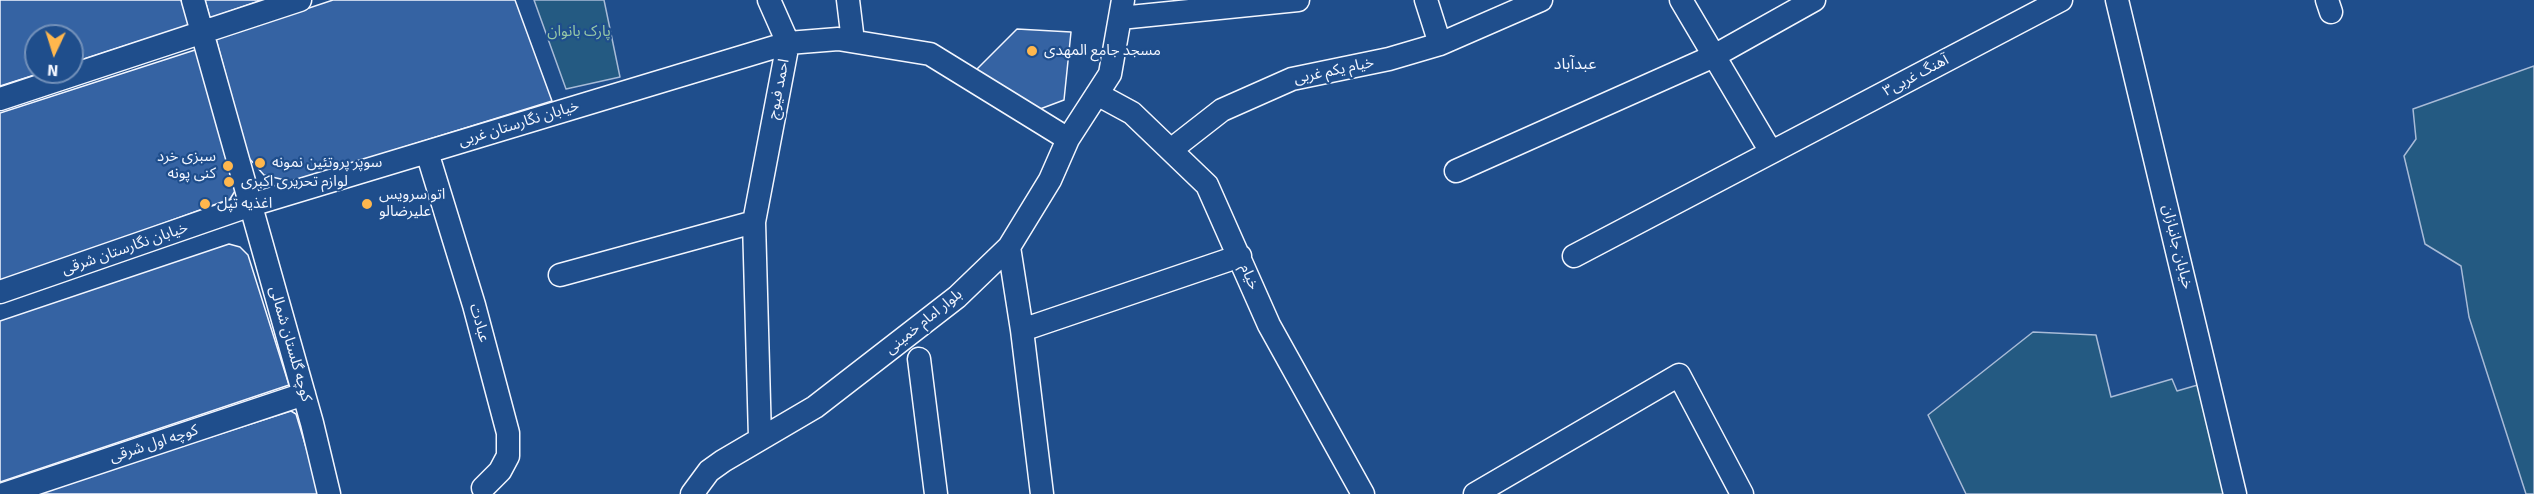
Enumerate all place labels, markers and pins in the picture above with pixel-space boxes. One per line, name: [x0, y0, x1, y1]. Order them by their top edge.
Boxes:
place label: مسجد جامع المهدی: [1044, 42, 1161, 60]
marker: مسجد جامع المهدی: [1025, 44, 1039, 58]
place label: سبزی خرد کنی پونه: [157, 148, 216, 183]
place label: سوپر پروتئین نمونه: [272, 154, 382, 172]
marker: سوپر پروتئین نمونه: [253, 156, 267, 170]
marker: سبزی خرد کنی پونه: [221, 159, 235, 173]
place label: لوازم تحریری اکبری: [241, 173, 348, 191]
marker: لوازم تحریری اکبری: [222, 175, 236, 189]
place label: اتو سرویس علیرضالو: [379, 186, 445, 221]
place label: اغذیه تپل: [217, 195, 272, 213]
marker: اغذیه تپل: [198, 197, 212, 211]
marker: اتو سرویس علیرضالو: [360, 197, 374, 211]

